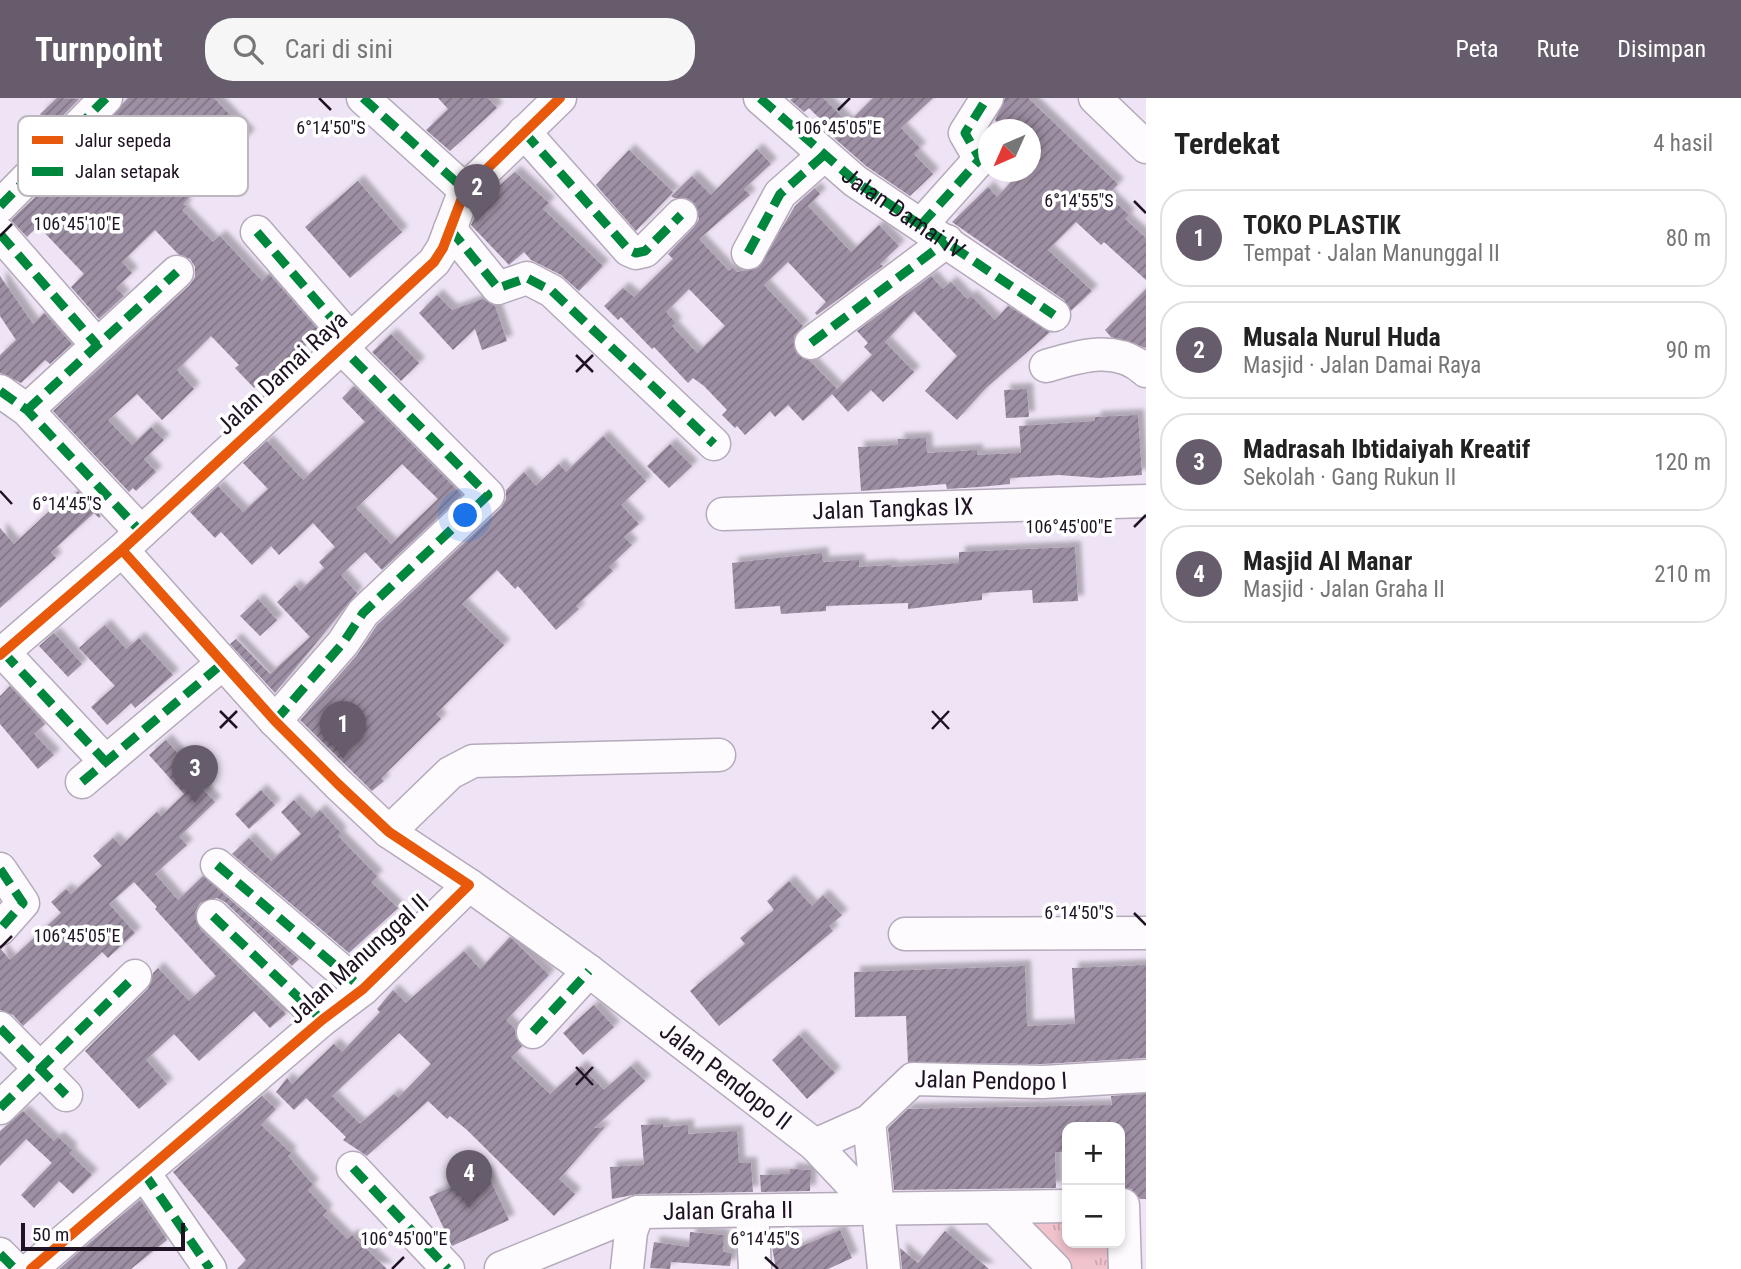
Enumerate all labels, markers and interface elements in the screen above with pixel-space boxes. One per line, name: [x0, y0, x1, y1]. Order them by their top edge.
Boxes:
search box: [205, 18, 695, 81]
text: Turnpoint: [35, 30, 163, 69]
icon: search: [229, 30, 267, 68]
text: Cari di sini: [285, 34, 393, 64]
text: Peta: [1456, 35, 1499, 63]
text: Rute: [1537, 35, 1579, 63]
text: Disimpan: [1617, 35, 1706, 63]
legend: [18, 116, 248, 196]
text: 6°14'50"S: [296, 117, 366, 138]
text: 106°45'05"E: [795, 117, 881, 138]
north arrow: [978, 119, 1041, 182]
text: Terdekat: [1174, 126, 1280, 161]
text: Jalur sepeda: [75, 129, 171, 152]
text: 4 hasil: [1653, 130, 1713, 157]
text: Jalan setapak: [75, 160, 180, 183]
street label: Jalan Damai IV: [836, 162, 970, 265]
pin: 2: [454, 164, 500, 222]
text: 6°14'55"S: [1044, 190, 1114, 211]
text: TOKO PLASTIK: [1243, 210, 1401, 240]
text: 106°45'10"E: [34, 213, 120, 234]
text: 1: [1193, 225, 1205, 252]
text: 80 m: [1666, 225, 1711, 252]
text: Tempat · Jalan Manunggal II: [1243, 240, 1500, 267]
street label: Jalan Damai Raya: [211, 305, 353, 441]
text: Musala Nurul Huda: [1243, 322, 1441, 352]
text: 2: [1193, 337, 1205, 364]
text: 90 m: [1666, 337, 1711, 364]
text: Masjid · Jalan Damai Raya: [1243, 352, 1481, 379]
text: Madrasah Ibtidaiyah Kreatif: [1243, 434, 1530, 464]
text: 3: [1193, 449, 1205, 476]
text: 120 m: [1654, 449, 1711, 476]
text: Sekolah · Gang Rukun II: [1243, 464, 1456, 491]
street label: Jalan Tangkas IX: [812, 492, 974, 525]
text: 6°14'45"S: [32, 493, 102, 514]
your location: [448, 498, 482, 532]
text: 106°45'00"E: [1026, 516, 1112, 537]
text: Masjid Al Manar: [1243, 546, 1412, 576]
text: 4: [1193, 561, 1205, 588]
text: 210 m: [1654, 561, 1711, 588]
text: Masjid · Jalan Graha II: [1243, 576, 1445, 603]
pin: 1: [320, 701, 366, 759]
pin: 3: [172, 745, 218, 803]
street label: Jalan Manunggal II: [282, 888, 434, 1030]
text: 6°14'50"S: [1044, 902, 1114, 923]
text: 106°45'05"E: [34, 925, 120, 946]
street label: Jalan Pendopo II: [654, 1017, 797, 1136]
street label: Jalan Pendopo I: [914, 1065, 1068, 1096]
map controls: [1062, 1122, 1125, 1248]
button: +: [1062, 1122, 1125, 1185]
pin: 4: [446, 1150, 492, 1208]
button: −: [1062, 1185, 1125, 1248]
street label: Jalan Graha II: [663, 1196, 793, 1226]
scale bar: [21, 1220, 186, 1252]
text: 50 m: [32, 1223, 69, 1246]
text: 106°45'00"E: [361, 1228, 447, 1249]
text: 6°14'45"S: [730, 1228, 800, 1249]

